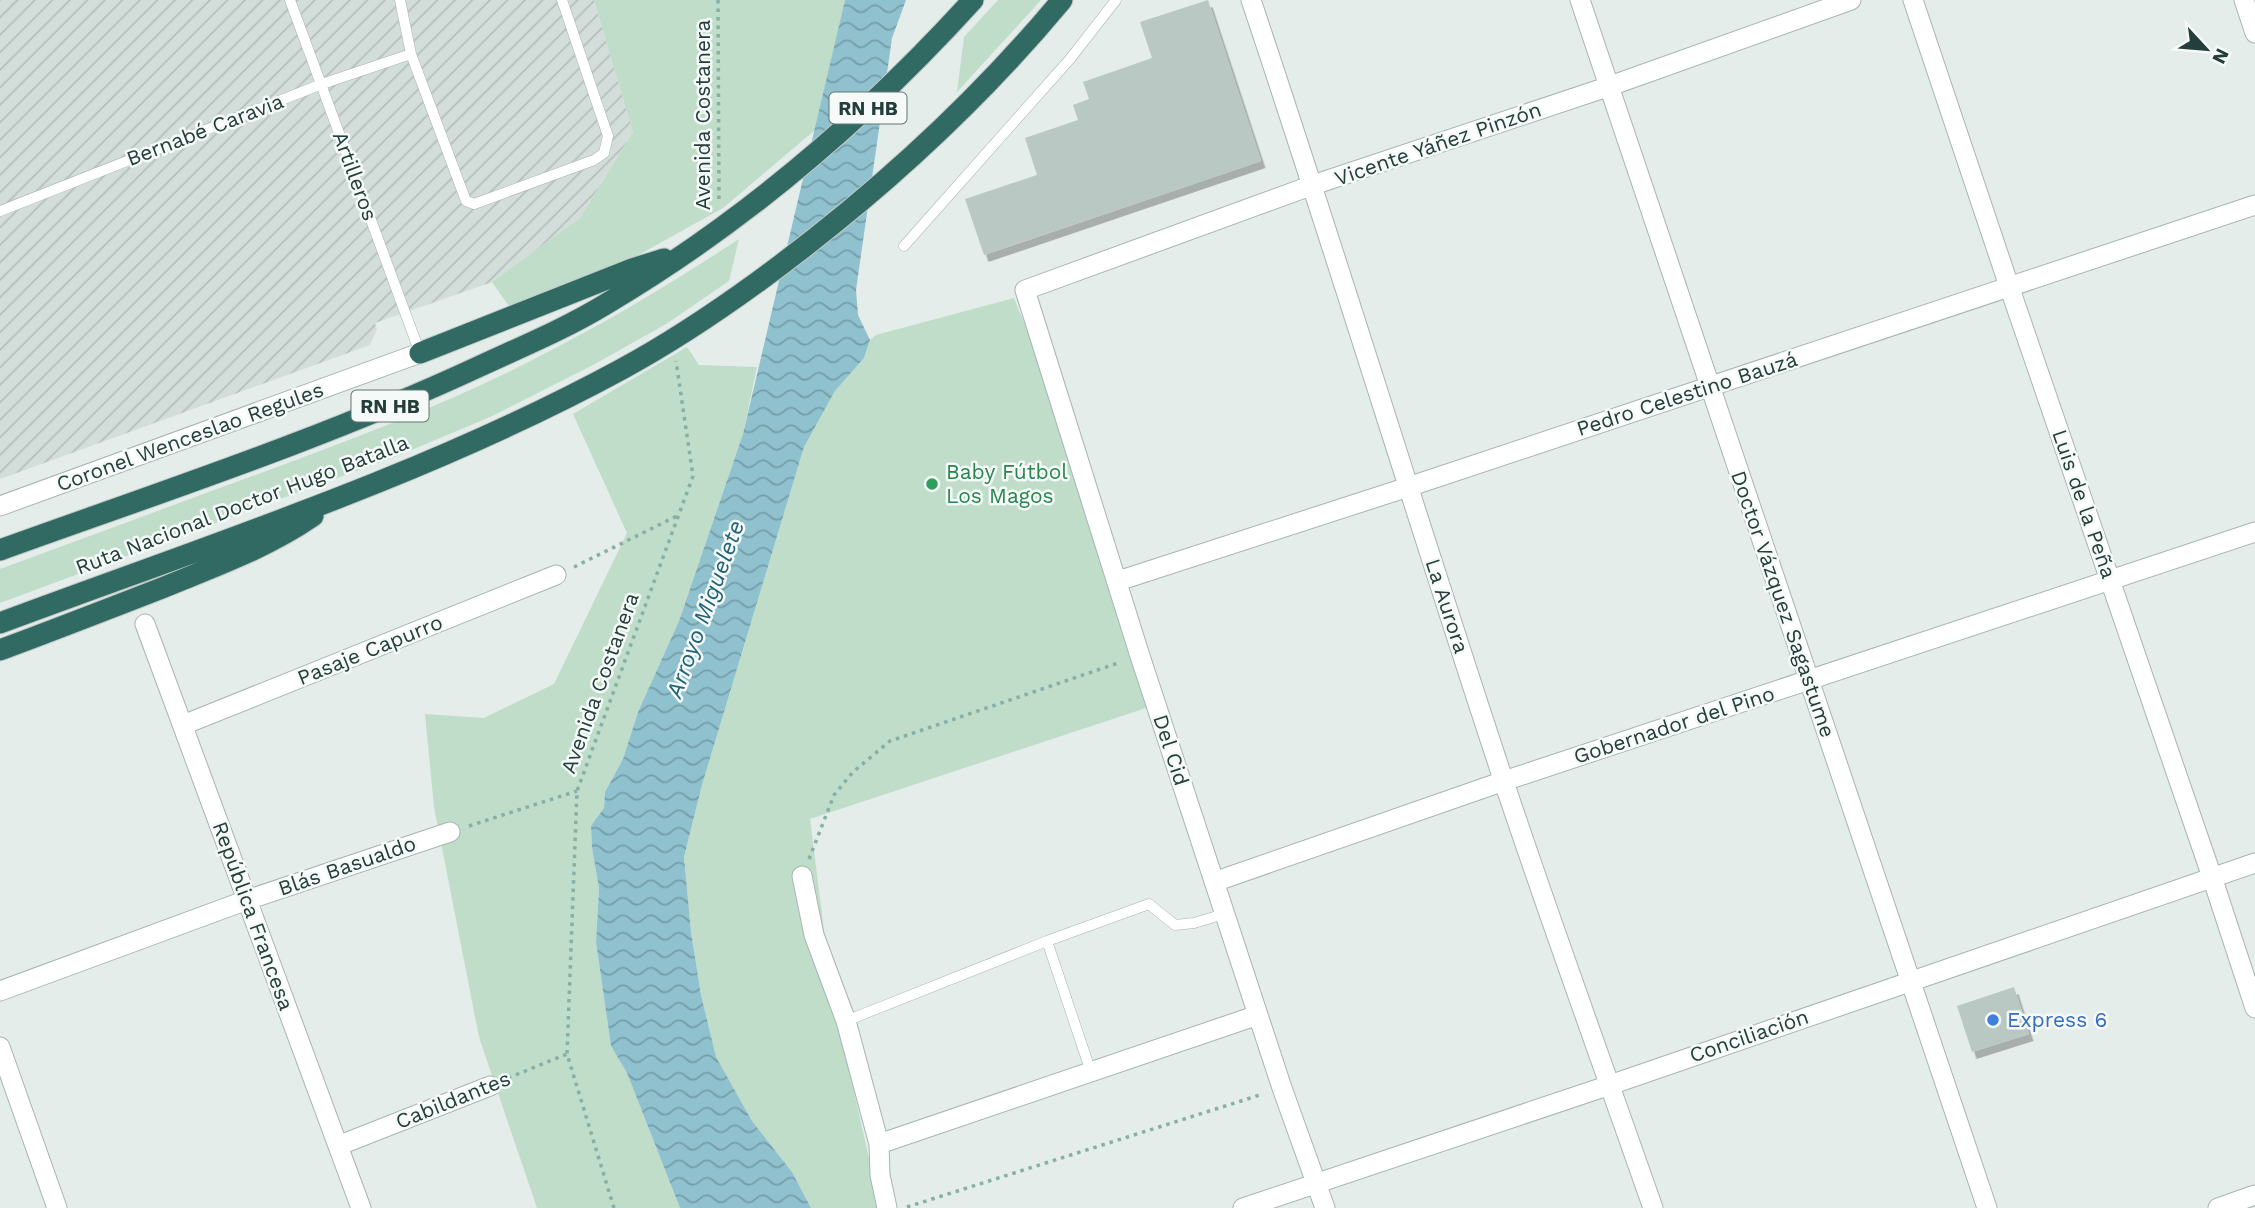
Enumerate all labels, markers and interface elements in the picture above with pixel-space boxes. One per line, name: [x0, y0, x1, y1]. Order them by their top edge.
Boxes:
north arrow: [2171, 14, 2241, 84]
street label: Avenida Costanera: [690, 20, 715, 210]
text: N: [2207, 45, 2234, 68]
street label: Bernabé Caravia: [123, 88, 287, 171]
road number: RN HB: [830, 92, 906, 124]
street label: Vicente Yáñez Pinzón: [1331, 96, 1544, 191]
street label: Artilleros: [328, 128, 383, 224]
street label: Pedro Celestino Bauzá: [1573, 346, 1801, 441]
street label: Coronel Wenceslao Regules: [53, 376, 327, 497]
road number: RN HB: [352, 390, 428, 422]
street label: Luis de la Peña: [2047, 426, 2122, 582]
street label: Ruta Nacional Doctor Hugo Batalla: [72, 429, 412, 580]
place label: Baby Fútbol Los Magos: [946, 459, 1068, 508]
street label: Doctor Vázquez Sagastume: [1726, 467, 1841, 741]
marker: Baby Fútbol Los Magos: [924, 476, 940, 492]
water label: Arroyo Miguelete: [661, 517, 750, 702]
street label: La Aurora: [1420, 555, 1475, 656]
street label: Avenida Costanera: [555, 589, 644, 777]
street label: Pasaje Capurro: [294, 609, 446, 690]
street label: Gobernador del Pino: [1570, 680, 1777, 769]
street label: Del Cid: [1148, 711, 1195, 789]
street label: República Francesa: [208, 818, 299, 1014]
street label: Blás Basualdo: [275, 830, 419, 901]
street label: Conciliación: [1686, 1003, 1812, 1068]
place label: Express 6: [2007, 1007, 2107, 1032]
marker: Express 6: [1985, 1012, 2001, 1028]
street label: Cabildantes: [392, 1065, 514, 1134]

